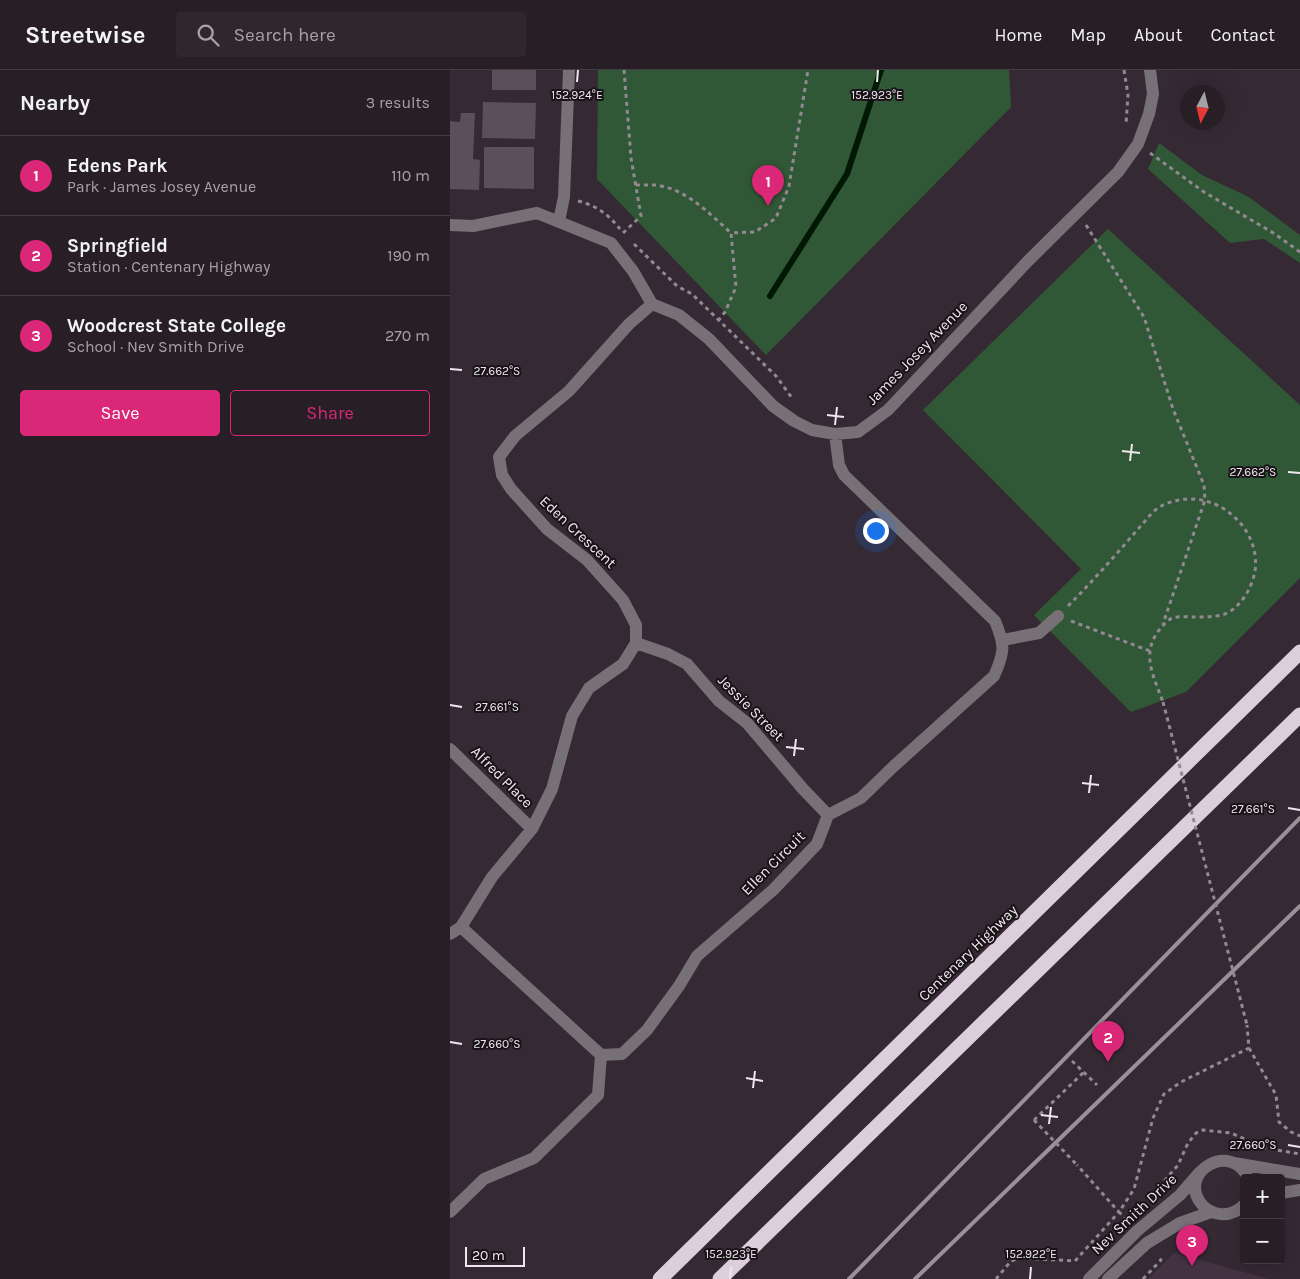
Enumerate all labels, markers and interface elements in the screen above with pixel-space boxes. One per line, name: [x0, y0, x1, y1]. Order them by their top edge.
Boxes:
search box: [176, 12, 526, 57]
text: Streetwise: [25, 21, 146, 49]
icon: search: [194, 21, 222, 49]
text: Search here: [234, 24, 336, 46]
text: Home: [994, 24, 1042, 46]
text: Map: [1070, 24, 1106, 46]
text: About: [1134, 24, 1183, 46]
text: Contact: [1211, 24, 1275, 46]
north arrow: [1180, 85, 1225, 130]
text: 152.924°E: [551, 88, 603, 102]
text: 152.923°E: [851, 88, 903, 102]
text: Nearby: [20, 91, 90, 115]
text: 3 results: [366, 93, 430, 112]
text: Edens Park: [67, 155, 167, 177]
pin: 1: [752, 165, 784, 206]
text: 1: [33, 166, 39, 185]
text: 110 m: [391, 166, 430, 185]
text: Park · James Josey Avenue: [67, 177, 256, 196]
text: Springfield: [67, 235, 168, 257]
text: 2: [31, 246, 41, 265]
text: 190 m: [387, 246, 430, 265]
text: Station · Centenary Highway: [67, 257, 271, 276]
street label: James Josey Avenue: [863, 297, 971, 409]
text: Woodcrest State College: [67, 315, 286, 337]
text: 3: [31, 326, 41, 345]
text: 270 m: [385, 326, 430, 345]
text: School · Nev Smith Drive: [67, 337, 244, 356]
text: 27.662°S: [474, 364, 520, 378]
button: Save: [20, 390, 220, 436]
button: Share: [230, 390, 430, 436]
text: 27.662°S: [1230, 465, 1276, 479]
street label: Eden Crescent: [536, 492, 620, 572]
your location: [863, 518, 889, 544]
street label: Jessie Street: [714, 671, 788, 745]
text: 27.661°S: [475, 700, 519, 714]
street label: Alfred Place: [467, 742, 537, 812]
text: 27.661°S: [1231, 802, 1275, 816]
street label: Ellen Circuit: [737, 827, 809, 899]
street label: Centenary Highway: [915, 901, 1021, 1005]
pin: 2: [1092, 1021, 1124, 1062]
text: 27.660°S: [474, 1037, 520, 1051]
text: 27.660°S: [1230, 1138, 1276, 1152]
street label: Nev Smith Drive: [1088, 1170, 1180, 1258]
map controls: [1240, 1174, 1285, 1264]
button: +: [1240, 1174, 1285, 1219]
button: −: [1240, 1219, 1285, 1264]
pin: 3: [1176, 1225, 1208, 1266]
scale bar: [465, 1244, 525, 1267]
text: 20 m: [472, 1247, 505, 1264]
text: 152.923°E: [705, 1247, 757, 1261]
text: 152.922°E: [1005, 1247, 1057, 1261]

